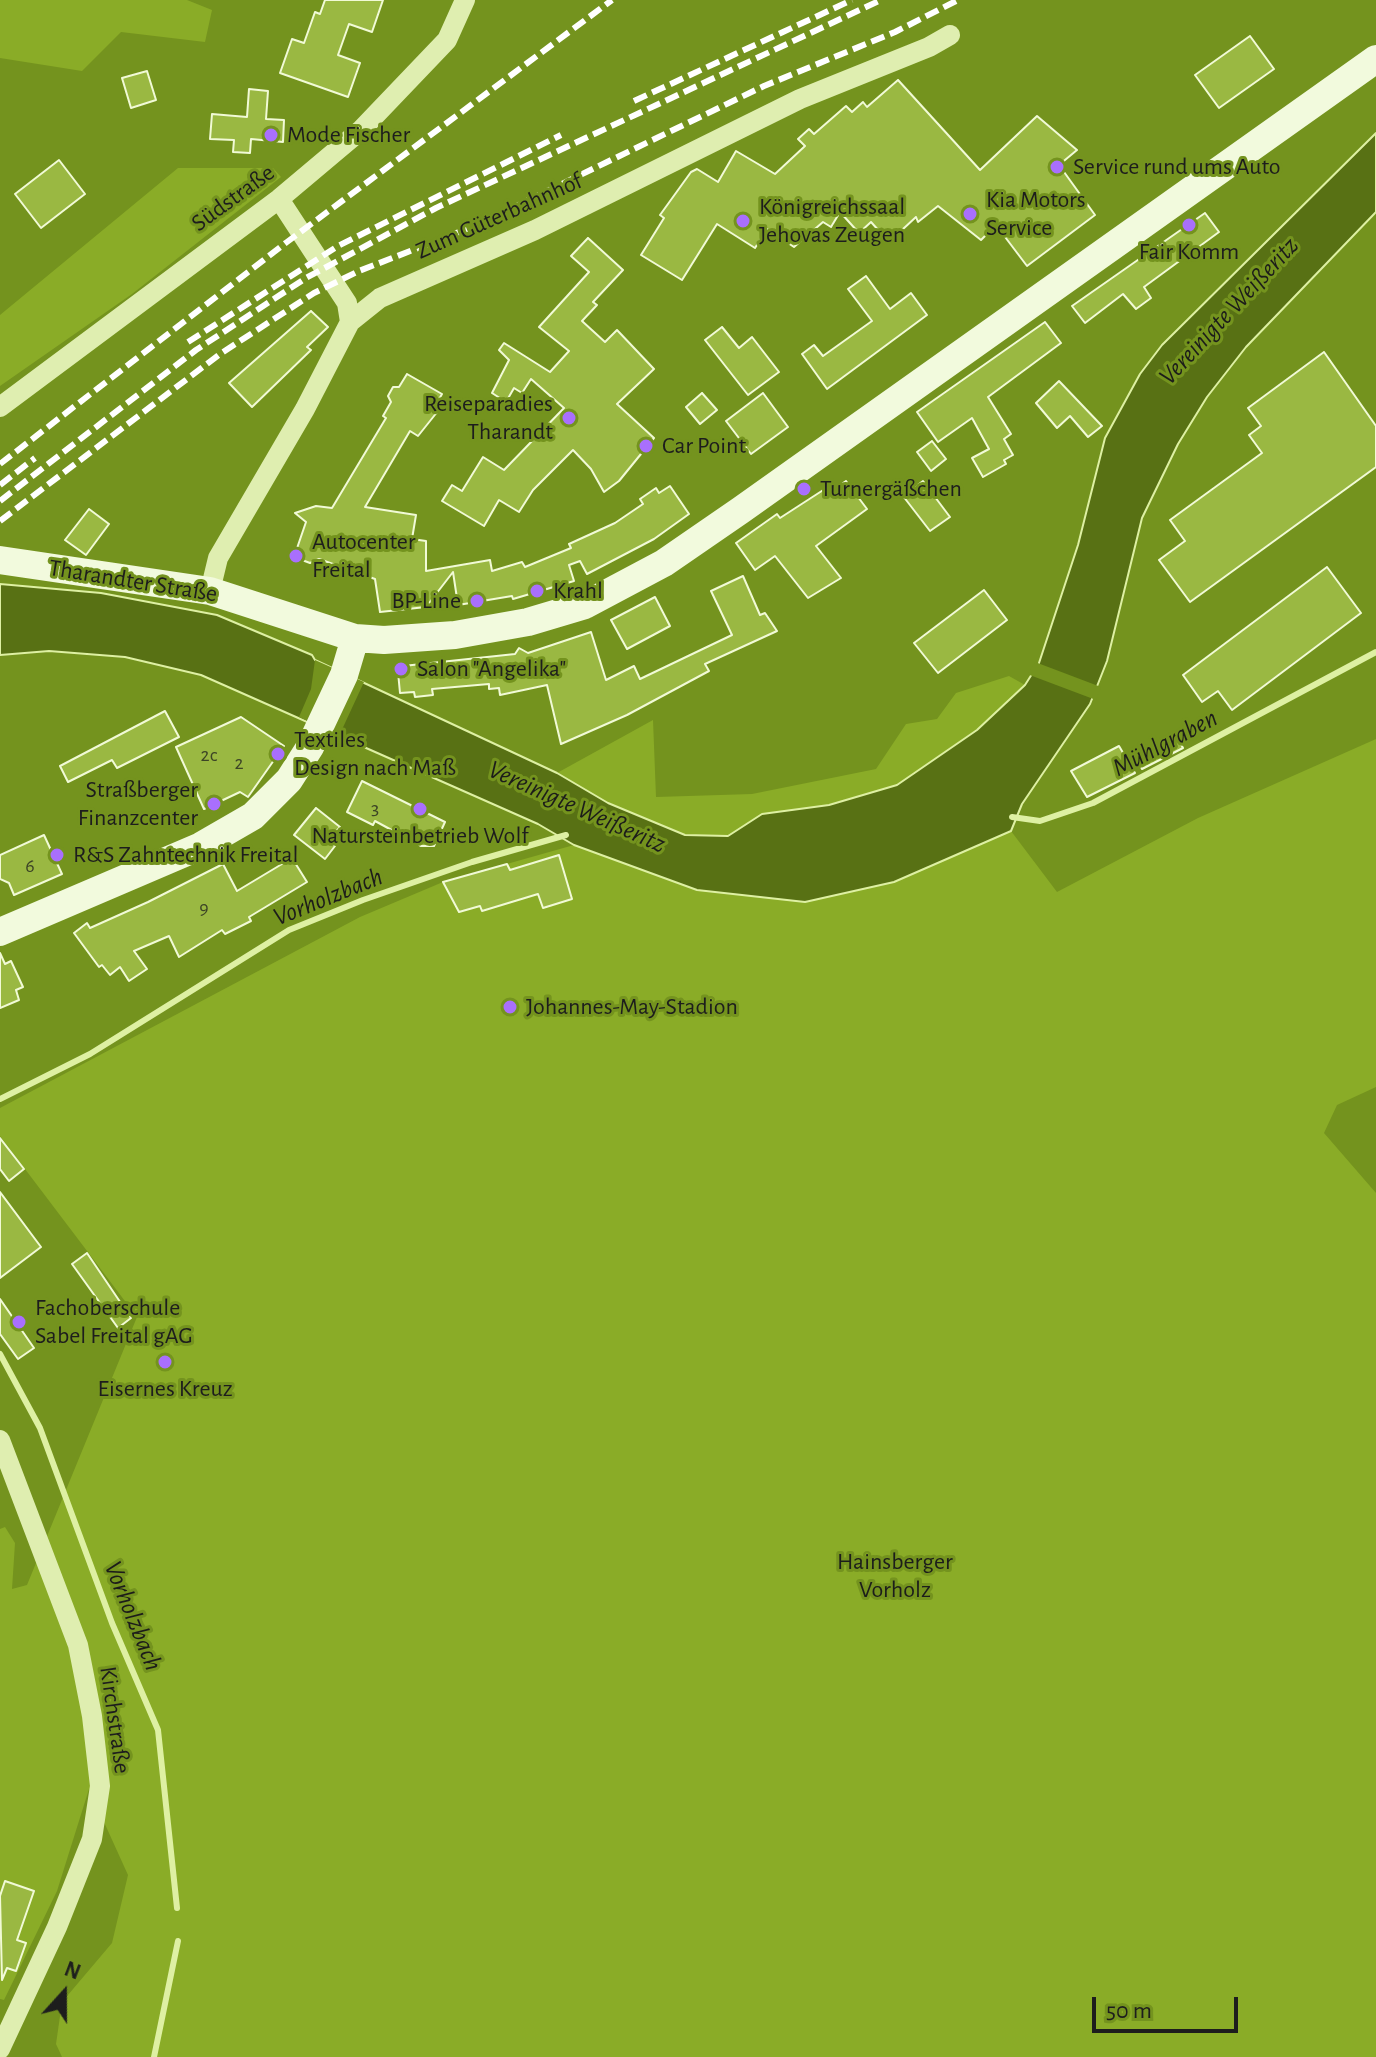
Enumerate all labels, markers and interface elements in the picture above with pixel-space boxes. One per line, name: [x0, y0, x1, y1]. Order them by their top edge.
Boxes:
place label: Mode Fischer: [287, 121, 410, 149]
marker: Mode Fischer: [262, 126, 280, 144]
place label: Service rund ums Auto: [1073, 153, 1280, 181]
street label: Südstraße: [186, 158, 280, 238]
marker: Service rund ums Auto: [1048, 158, 1066, 176]
street label: Zum Güterbahnhof: [411, 166, 587, 266]
place label: Kia Motors Service: [986, 186, 1086, 242]
place label: Königreichssaal Jehovas Zeugen: [759, 193, 905, 249]
marker: Kia Motors Service: [961, 205, 979, 223]
marker: Königreichssaal Jehovas Zeugen: [734, 212, 752, 230]
marker: Fair Komm: [1180, 216, 1198, 234]
water label: Vereinigte Weißeritz: [1152, 231, 1306, 391]
place label: Fair Komm: [1139, 238, 1239, 266]
place label: Reiseparadies Tharandt: [424, 390, 553, 446]
marker: Reiseparadies Tharandt: [560, 409, 578, 427]
place label: Car Point: [662, 432, 746, 460]
marker: Car Point: [637, 437, 655, 455]
place label: Turnergäßchen: [820, 475, 962, 503]
marker: Turnergäßchen: [795, 480, 813, 498]
place label: Autocenter Freital: [312, 528, 416, 584]
marker: Autocenter Freital: [287, 547, 305, 565]
street label: Tharandter Straße: [47, 553, 219, 609]
place label: Krahl: [553, 577, 603, 605]
marker: Krahl: [528, 582, 546, 600]
place label: BP-Line: [391, 587, 461, 615]
marker: BP-Line: [468, 592, 486, 610]
place label: Salon "Angelika": [417, 655, 566, 683]
marker: Salon "Angelika": [392, 660, 410, 678]
water label: Mühlgraben: [1107, 702, 1223, 784]
place label: Textiles Design nach Maß: [294, 726, 455, 782]
house number: 2c: [201, 743, 217, 767]
marker: Textiles Design nach Maß: [269, 745, 287, 763]
house number: 2: [234, 751, 244, 775]
water label: Vereinigte Weißeritz: [483, 754, 671, 860]
place label: Straßberger Finanzcenter: [78, 776, 198, 832]
marker: Straßberger Finanzcenter: [205, 795, 223, 813]
house number: 3: [371, 796, 379, 820]
marker: Natursteinbetrieb Wolf: [411, 800, 429, 818]
place label: Natursteinbetrieb Wolf: [311, 822, 529, 850]
place label: R&S Zahntechnik Freital: [73, 841, 298, 869]
marker: R&S Zahntechnik Freital: [48, 846, 66, 864]
house number: 6: [25, 854, 35, 878]
water label: Vorholzbach: [269, 861, 387, 933]
house number: 9: [199, 896, 209, 920]
place label: Johannes-May-Stadion: [526, 993, 738, 1021]
marker: Johannes-May-Stadion: [501, 998, 519, 1016]
place label: Fachoberschule Sabel Freital gAG: [35, 1294, 193, 1350]
marker: Fachoberschule Sabel Freital gAG: [10, 1313, 28, 1331]
marker: Eisernes Kreuz: [156, 1353, 174, 1371]
place label: Eisernes Kreuz: [97, 1375, 233, 1403]
park label: Hainsberger Vorholz: [837, 1548, 953, 1604]
water label: Vorholzbach: [97, 1557, 169, 1675]
street label: Kirchstraße: [93, 1665, 137, 1775]
north arrow: [24, 1953, 104, 2033]
text: N: [62, 1958, 84, 1984]
scale bar: [1096, 1981, 1242, 2031]
text: 50 m: [1106, 1999, 1152, 2023]

